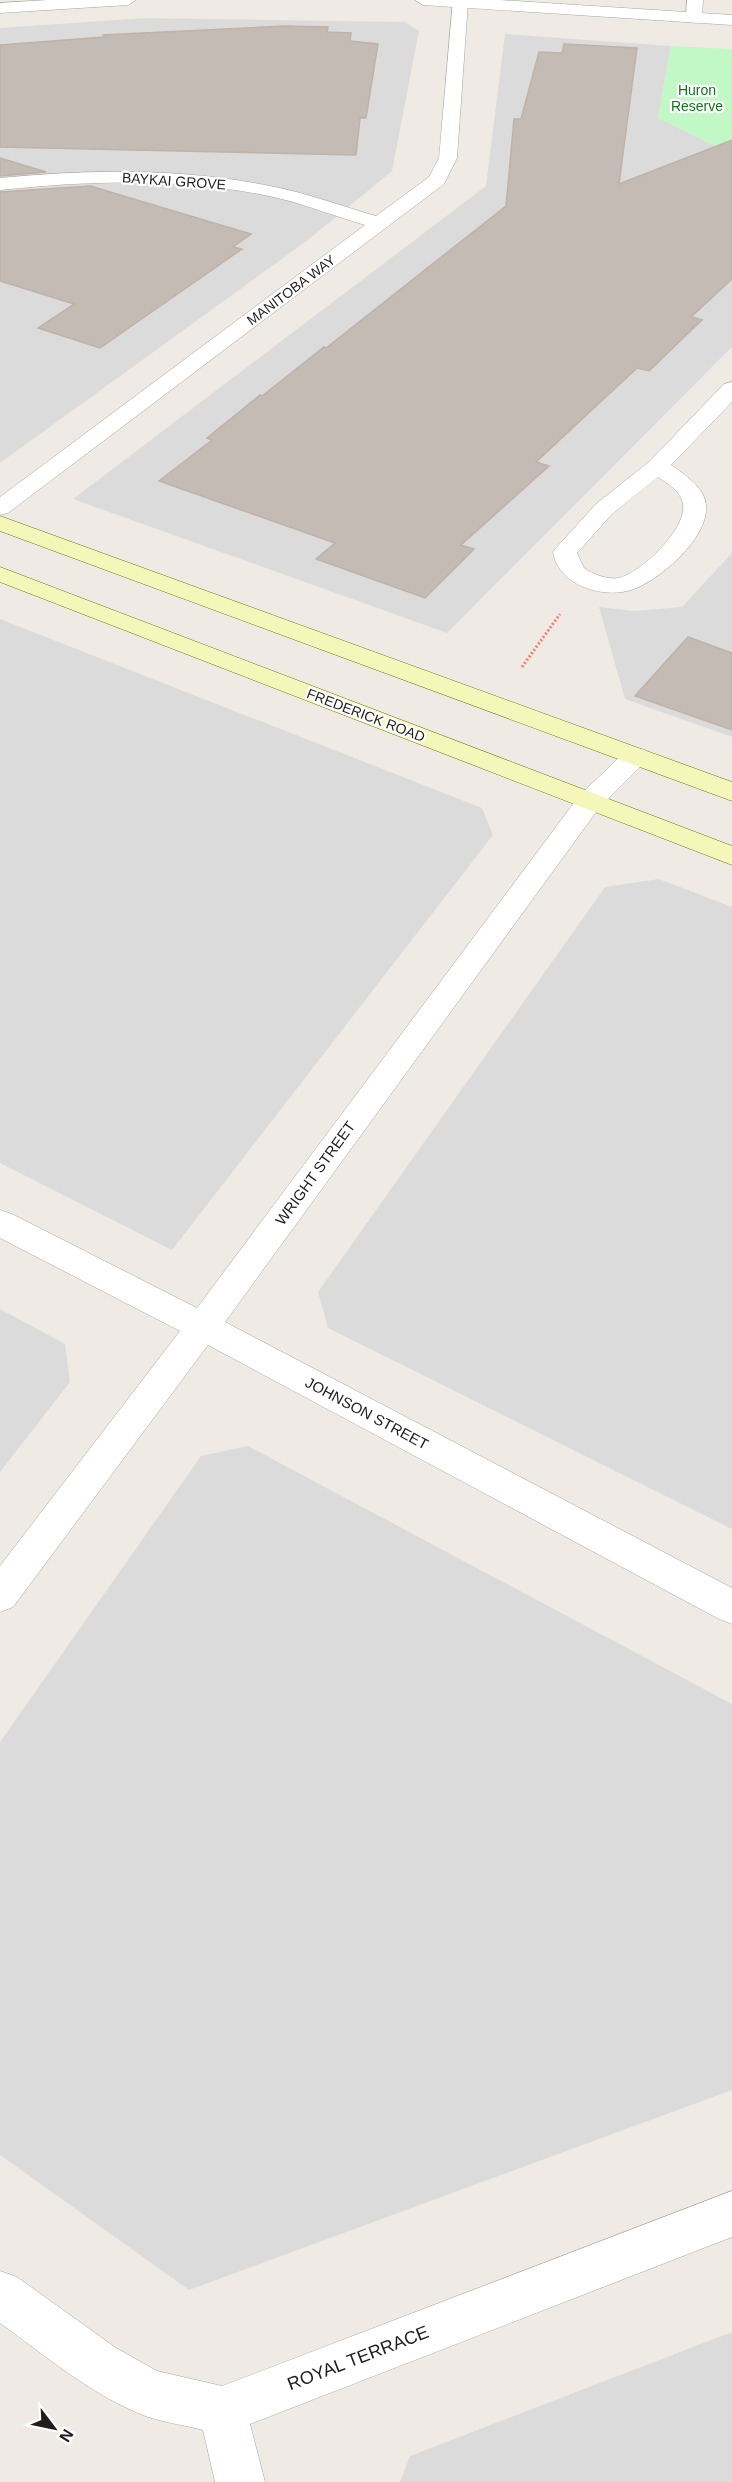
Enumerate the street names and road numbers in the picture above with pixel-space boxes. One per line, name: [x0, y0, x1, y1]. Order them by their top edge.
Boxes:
street label: BAYKAI GROVE: [122, 169, 226, 193]
street label: MANITOBA WAY: [244, 251, 339, 328]
street label: FREDERICK ROAD: [305, 685, 427, 745]
street label: WRIGHT STREET: [272, 1118, 358, 1228]
street label: JOHNSON STREET: [303, 1373, 431, 1453]
street label: ROYAL TERRACE: [285, 2322, 431, 2394]

